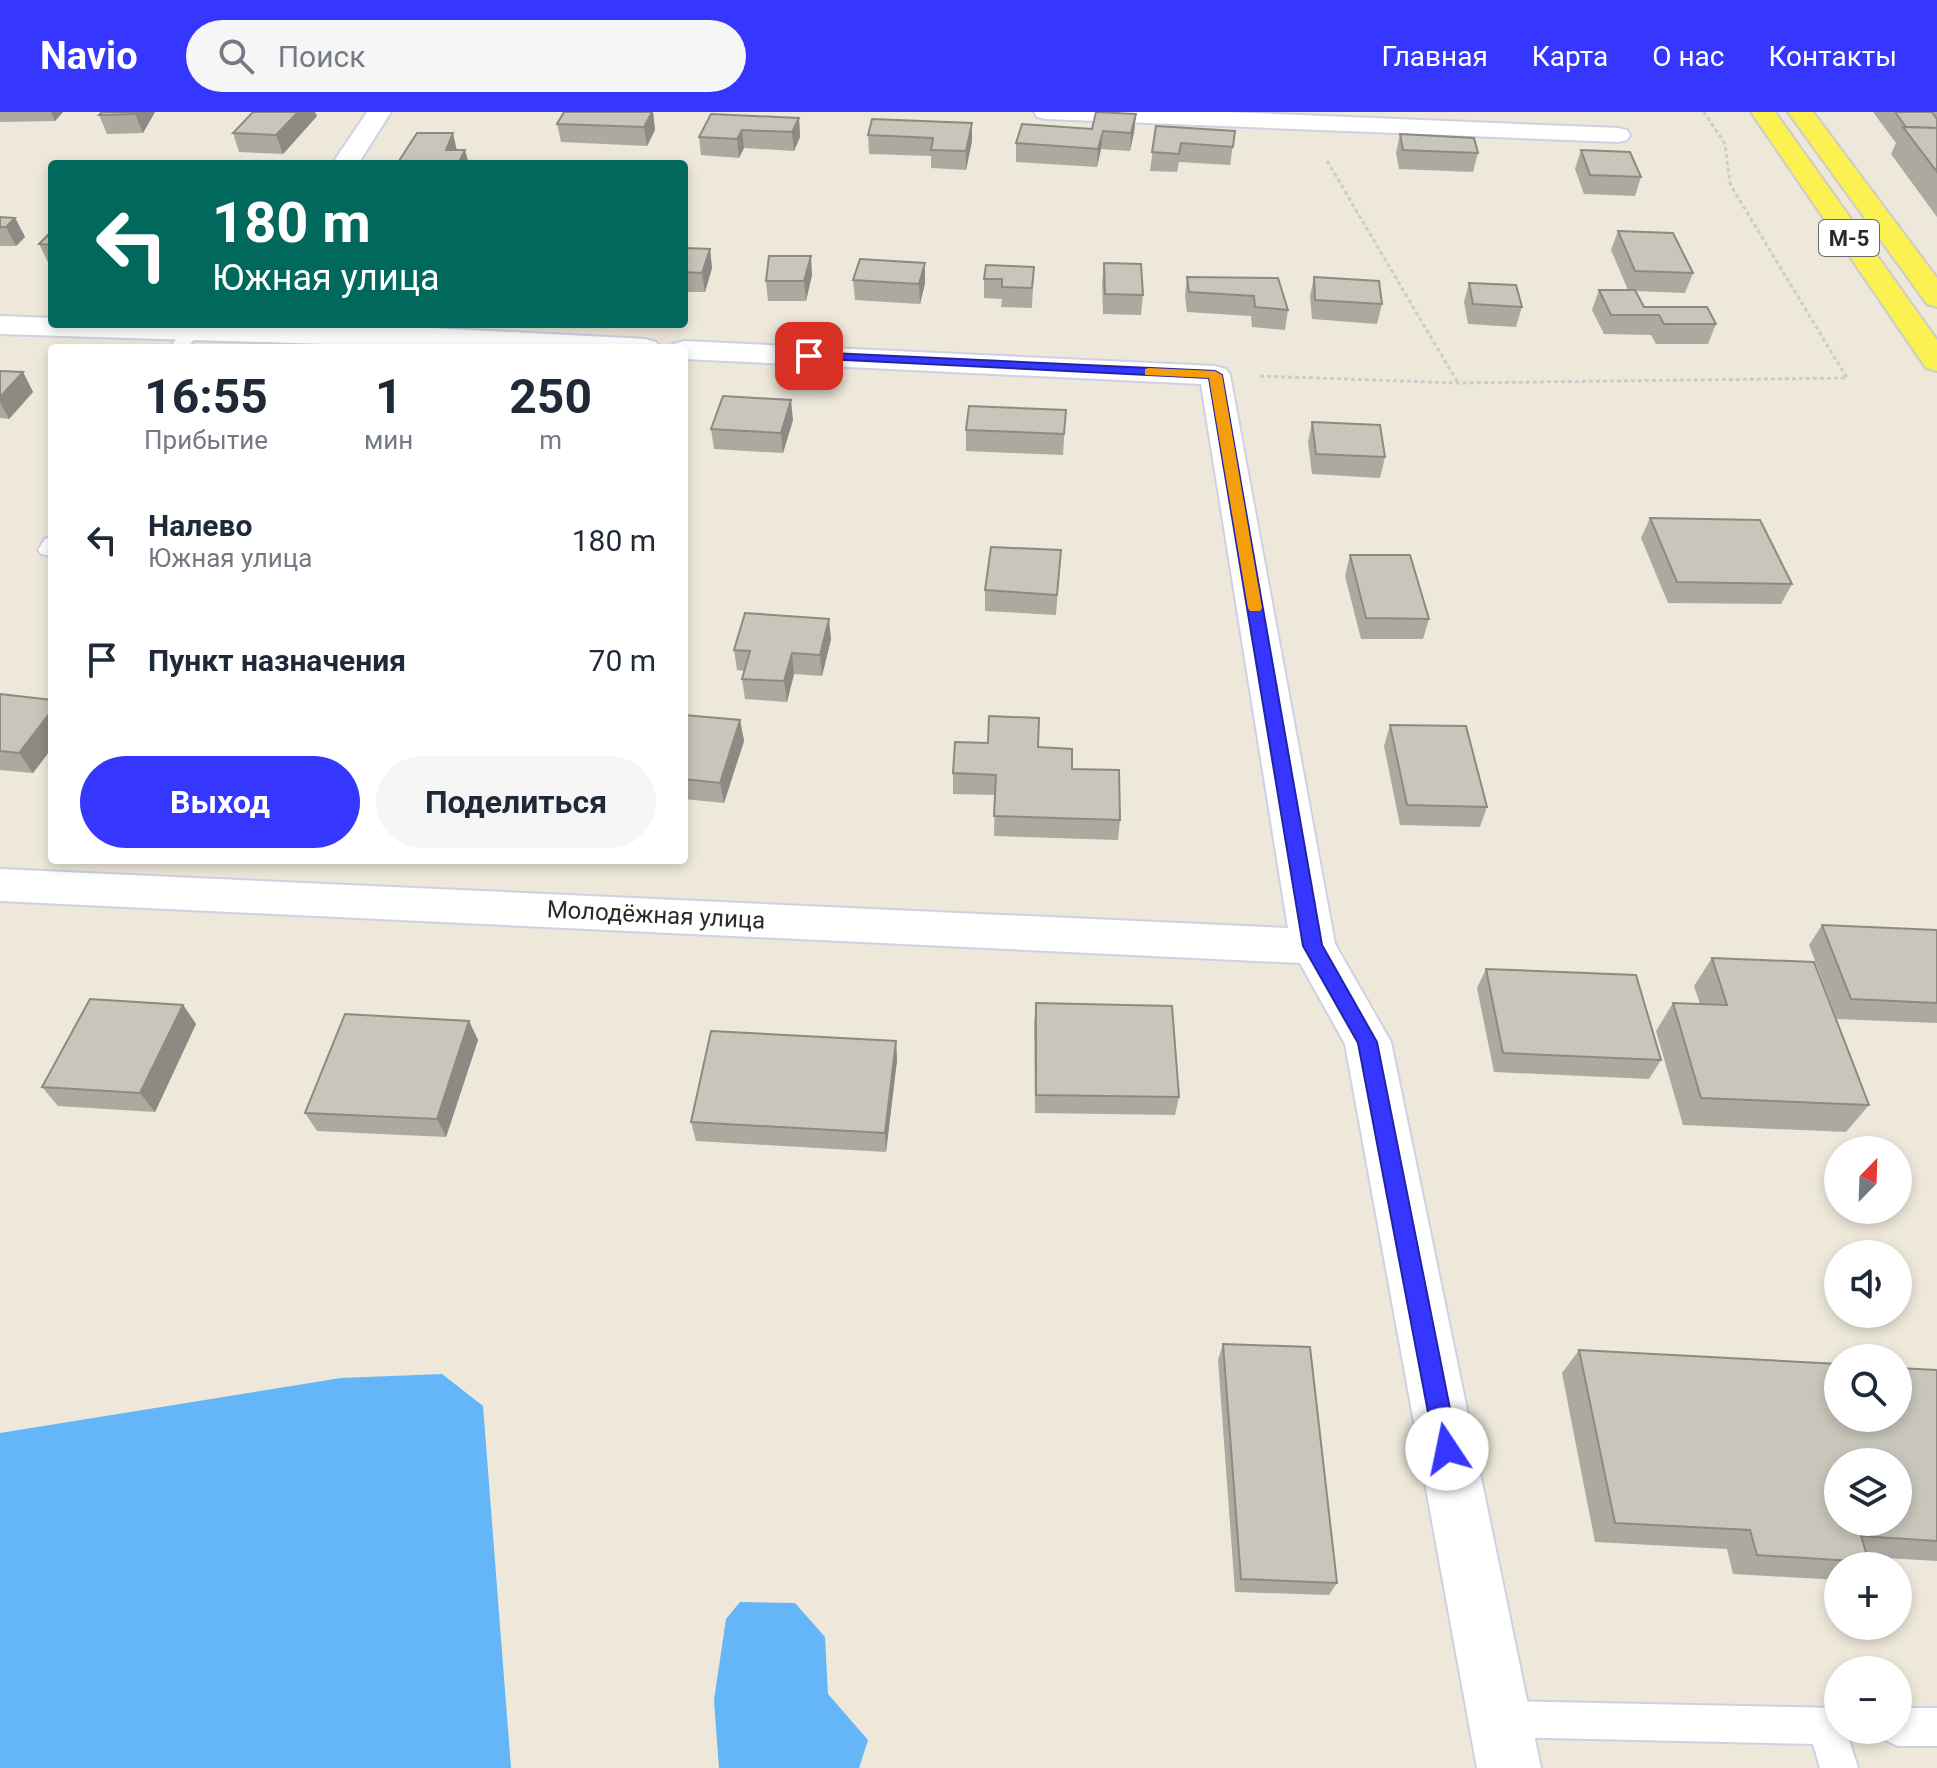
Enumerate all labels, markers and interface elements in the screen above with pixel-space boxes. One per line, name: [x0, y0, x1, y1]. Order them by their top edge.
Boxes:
search box: [186, 20, 746, 92]
text: Navio: [40, 34, 138, 78]
icon: search: [214, 34, 258, 78]
text: Поиск: [278, 39, 365, 74]
text: Главная: [1381, 40, 1488, 73]
text: Карта: [1532, 40, 1608, 73]
text: О нас: [1652, 40, 1724, 73]
text: Контакты: [1768, 40, 1897, 73]
text: 180 m: [212, 190, 371, 256]
icon: left: [80, 192, 184, 296]
road number: М-5: [1819, 220, 1879, 256]
text: Южная улица: [212, 257, 440, 299]
pin: [775, 322, 843, 390]
icon: arrive: [787, 334, 831, 378]
text: 16:55: [144, 368, 268, 425]
text: 1: [375, 368, 402, 425]
text: 250: [509, 368, 592, 425]
text: Прибытие: [144, 425, 268, 455]
text: мин: [364, 425, 413, 455]
text: m: [539, 425, 562, 455]
text: Налево: [148, 508, 252, 543]
icon: left: [80, 518, 124, 562]
text: 180 m: [572, 523, 656, 558]
text: Южная улица: [148, 543, 312, 573]
icon: arrive: [80, 638, 124, 682]
text: Пункт назначения: [148, 643, 406, 678]
text: 70 m: [589, 643, 656, 678]
button: Выход: [80, 756, 360, 848]
button: Поделиться: [376, 756, 656, 848]
street label: Молодёжная улица: [546, 895, 766, 935]
north arrow: [1824, 1136, 1912, 1224]
map controls: [1824, 1136, 1912, 1744]
button: sound: [1824, 1240, 1912, 1328]
button: search: [1824, 1344, 1912, 1432]
position arrow: [1405, 1407, 1489, 1491]
button: layers: [1824, 1448, 1912, 1536]
button: +: [1824, 1552, 1912, 1640]
button: −: [1824, 1656, 1912, 1744]

